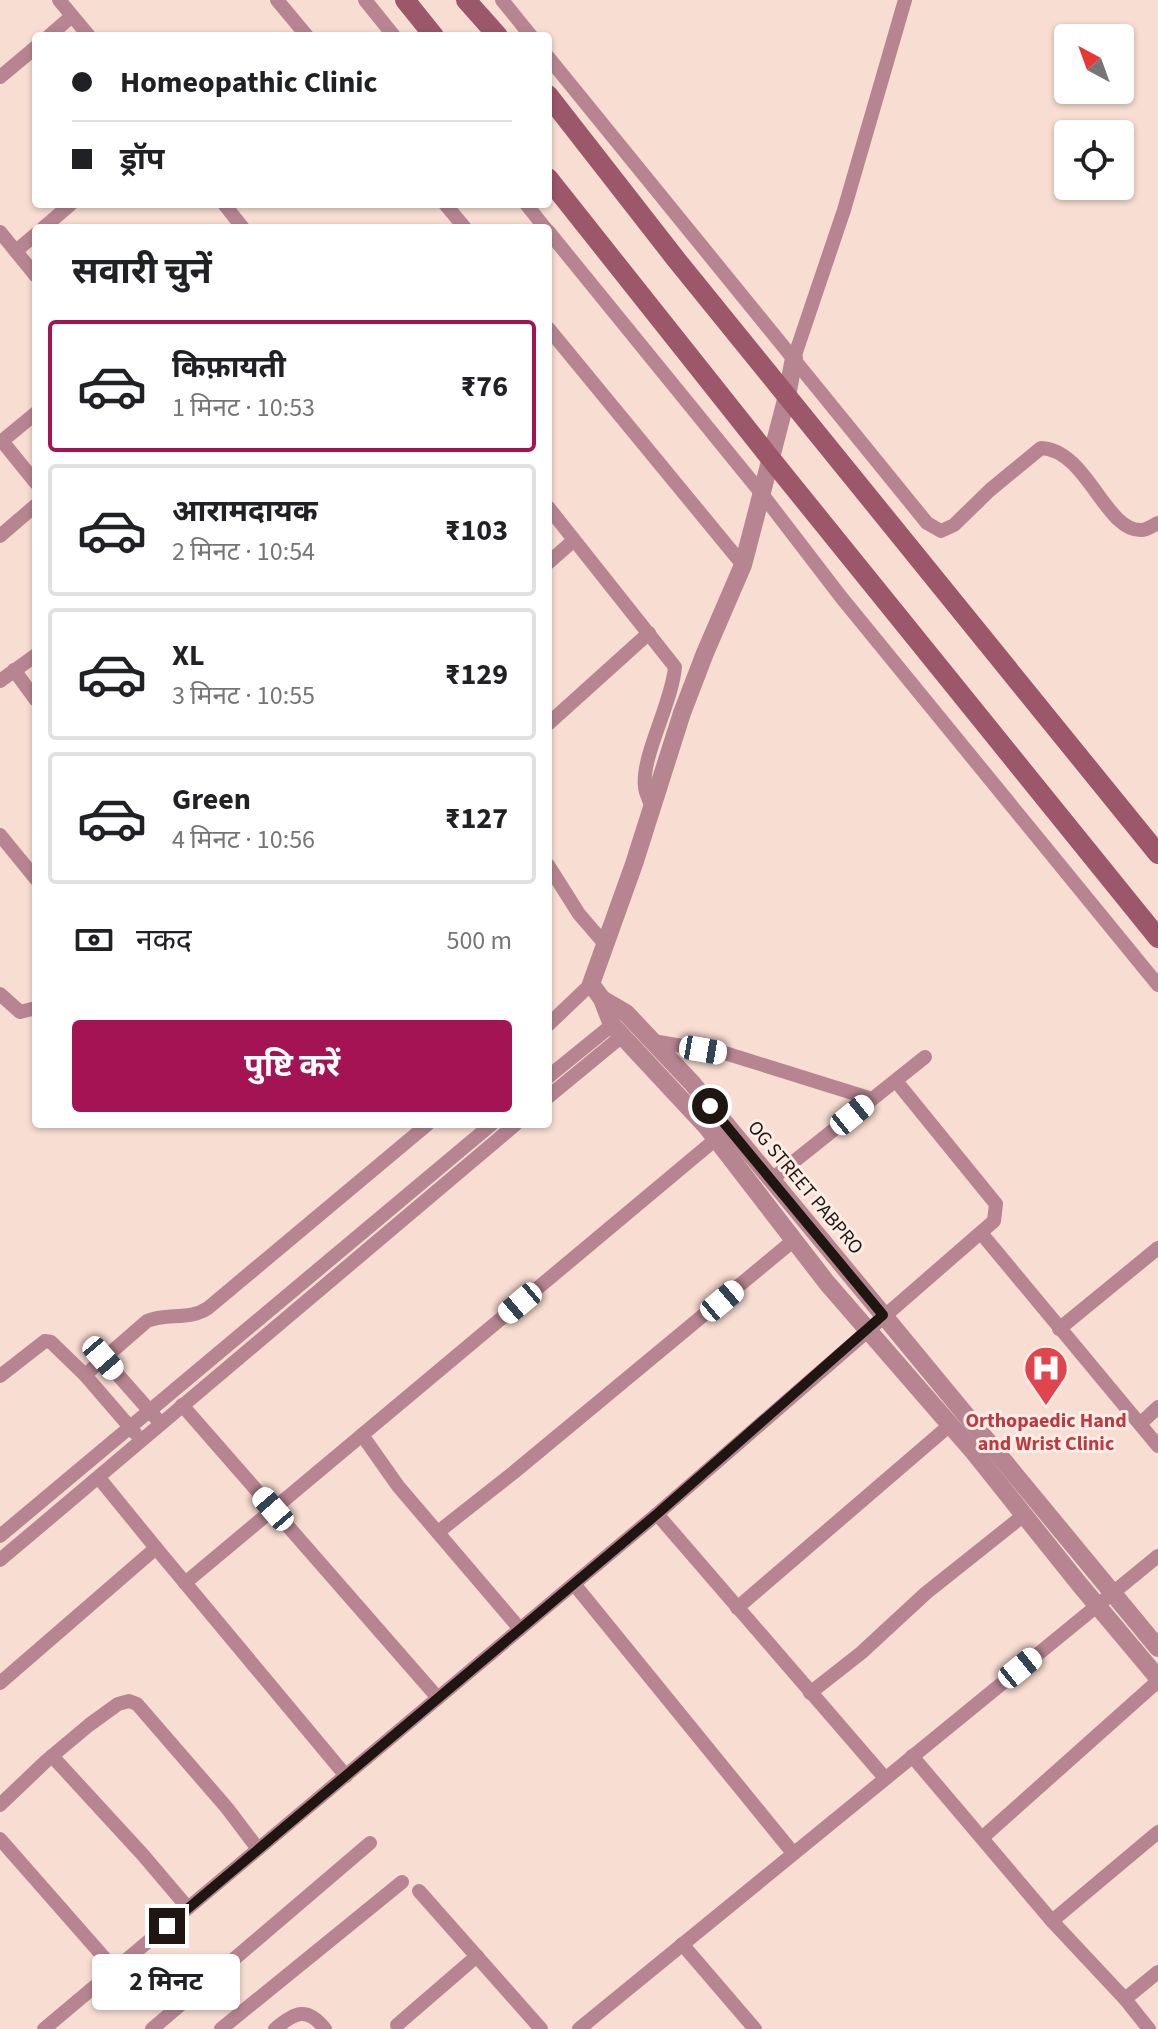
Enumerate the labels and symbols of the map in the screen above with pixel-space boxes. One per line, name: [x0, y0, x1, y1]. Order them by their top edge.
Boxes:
north arrow: [1054, 24, 1134, 104]
car: [677, 1034, 729, 1066]
route start: [692, 1088, 728, 1124]
car: [826, 1091, 878, 1139]
street label: OG STREET PABPRO: [741, 1115, 870, 1261]
car: [696, 1276, 748, 1326]
car: [494, 1278, 546, 1328]
car: [78, 1332, 128, 1384]
hospital icon: Orthopaedic Hand and Wrist Clinic: [1022, 1344, 1070, 1407]
place label: Orthopaedic Hand and Wrist Clinic: [965, 1407, 1127, 1458]
car: [248, 1483, 298, 1535]
car: [994, 1644, 1046, 1692]
route end: [149, 1908, 185, 1944]
callout: 2 मिनट: [93, 1954, 241, 2010]

